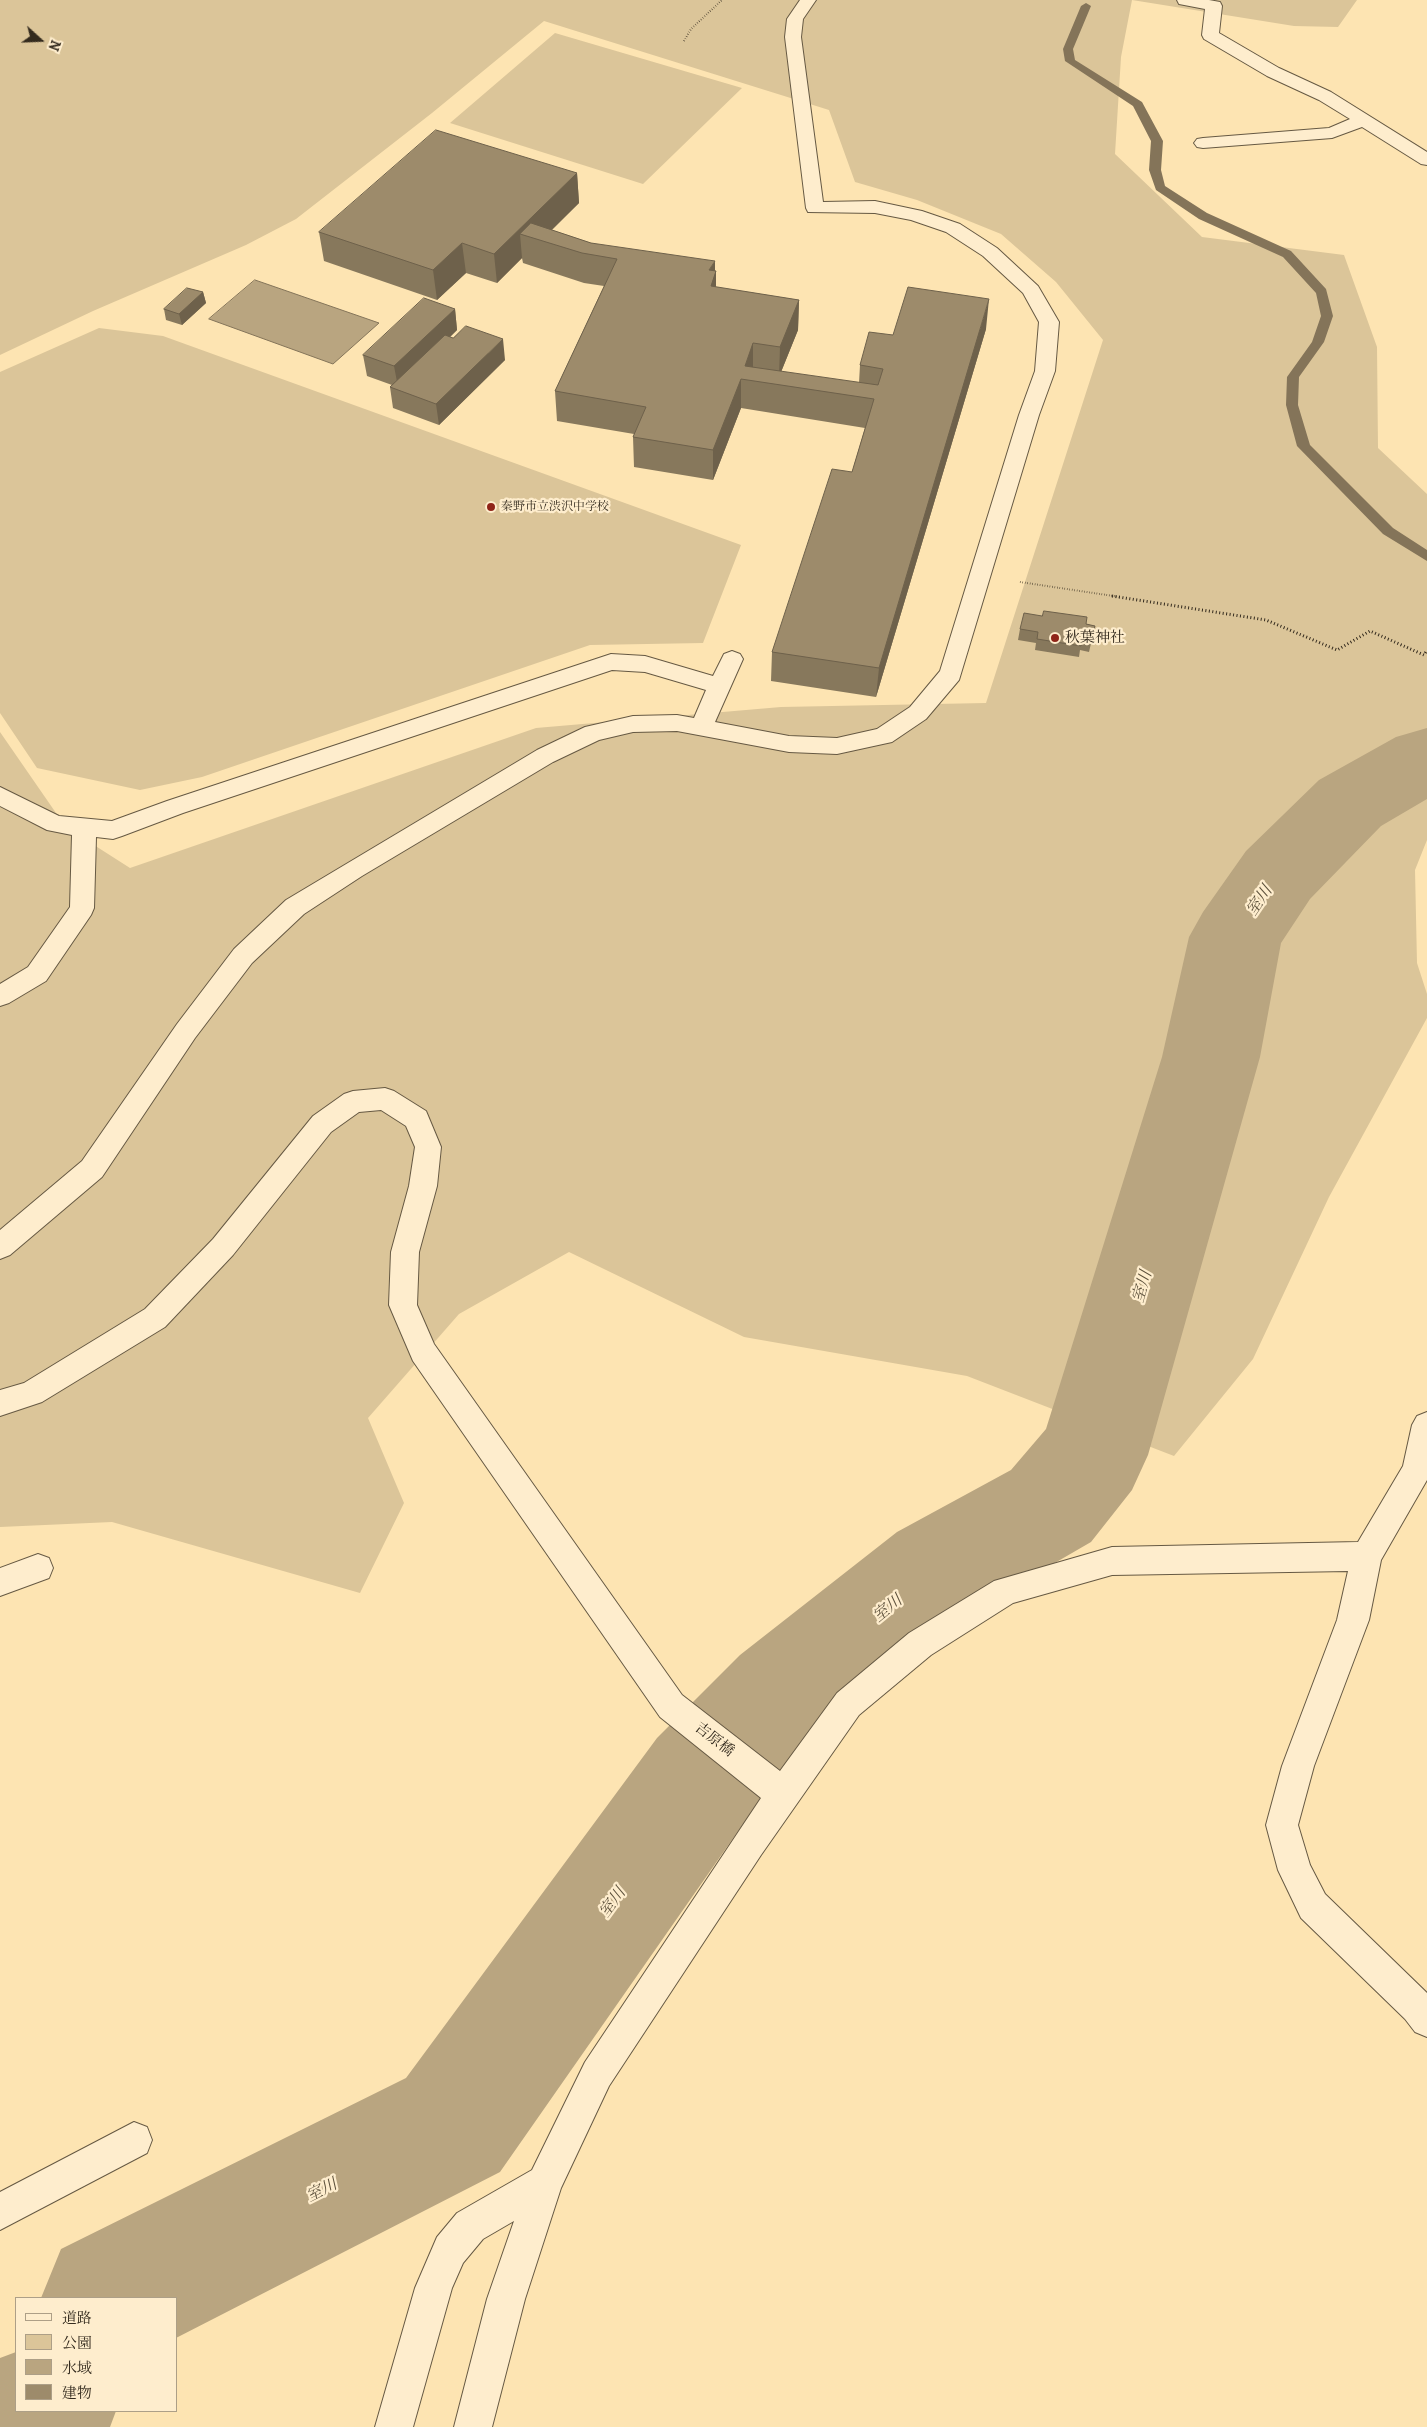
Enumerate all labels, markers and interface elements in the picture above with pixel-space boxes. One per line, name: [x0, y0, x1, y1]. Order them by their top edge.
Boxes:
north arrow: [15, 15, 65, 65]
text: N: [44, 37, 65, 53]
place label: 秦野市立渋沢中学校: [501, 500, 609, 514]
marker: 秦野市立渋沢中学校: [485, 501, 497, 513]
place label: 秋葉神社: [1065, 629, 1125, 647]
marker: 秋葉神社: [1049, 632, 1061, 644]
water label: 室川: [1243, 882, 1277, 920]
water label: 室川: [1129, 1269, 1157, 1305]
water label: 室川: [870, 1591, 906, 1627]
street label: 吉原橋: [691, 1719, 737, 1761]
water label: 室川: [596, 1884, 630, 1922]
water label: 室川: [303, 2175, 341, 2207]
legend: [15, 2297, 178, 2412]
text: 道路: [62, 2308, 92, 2328]
text: 公園: [62, 2333, 92, 2353]
text: 水域: [62, 2358, 92, 2378]
text: 建物: [62, 2383, 92, 2403]

